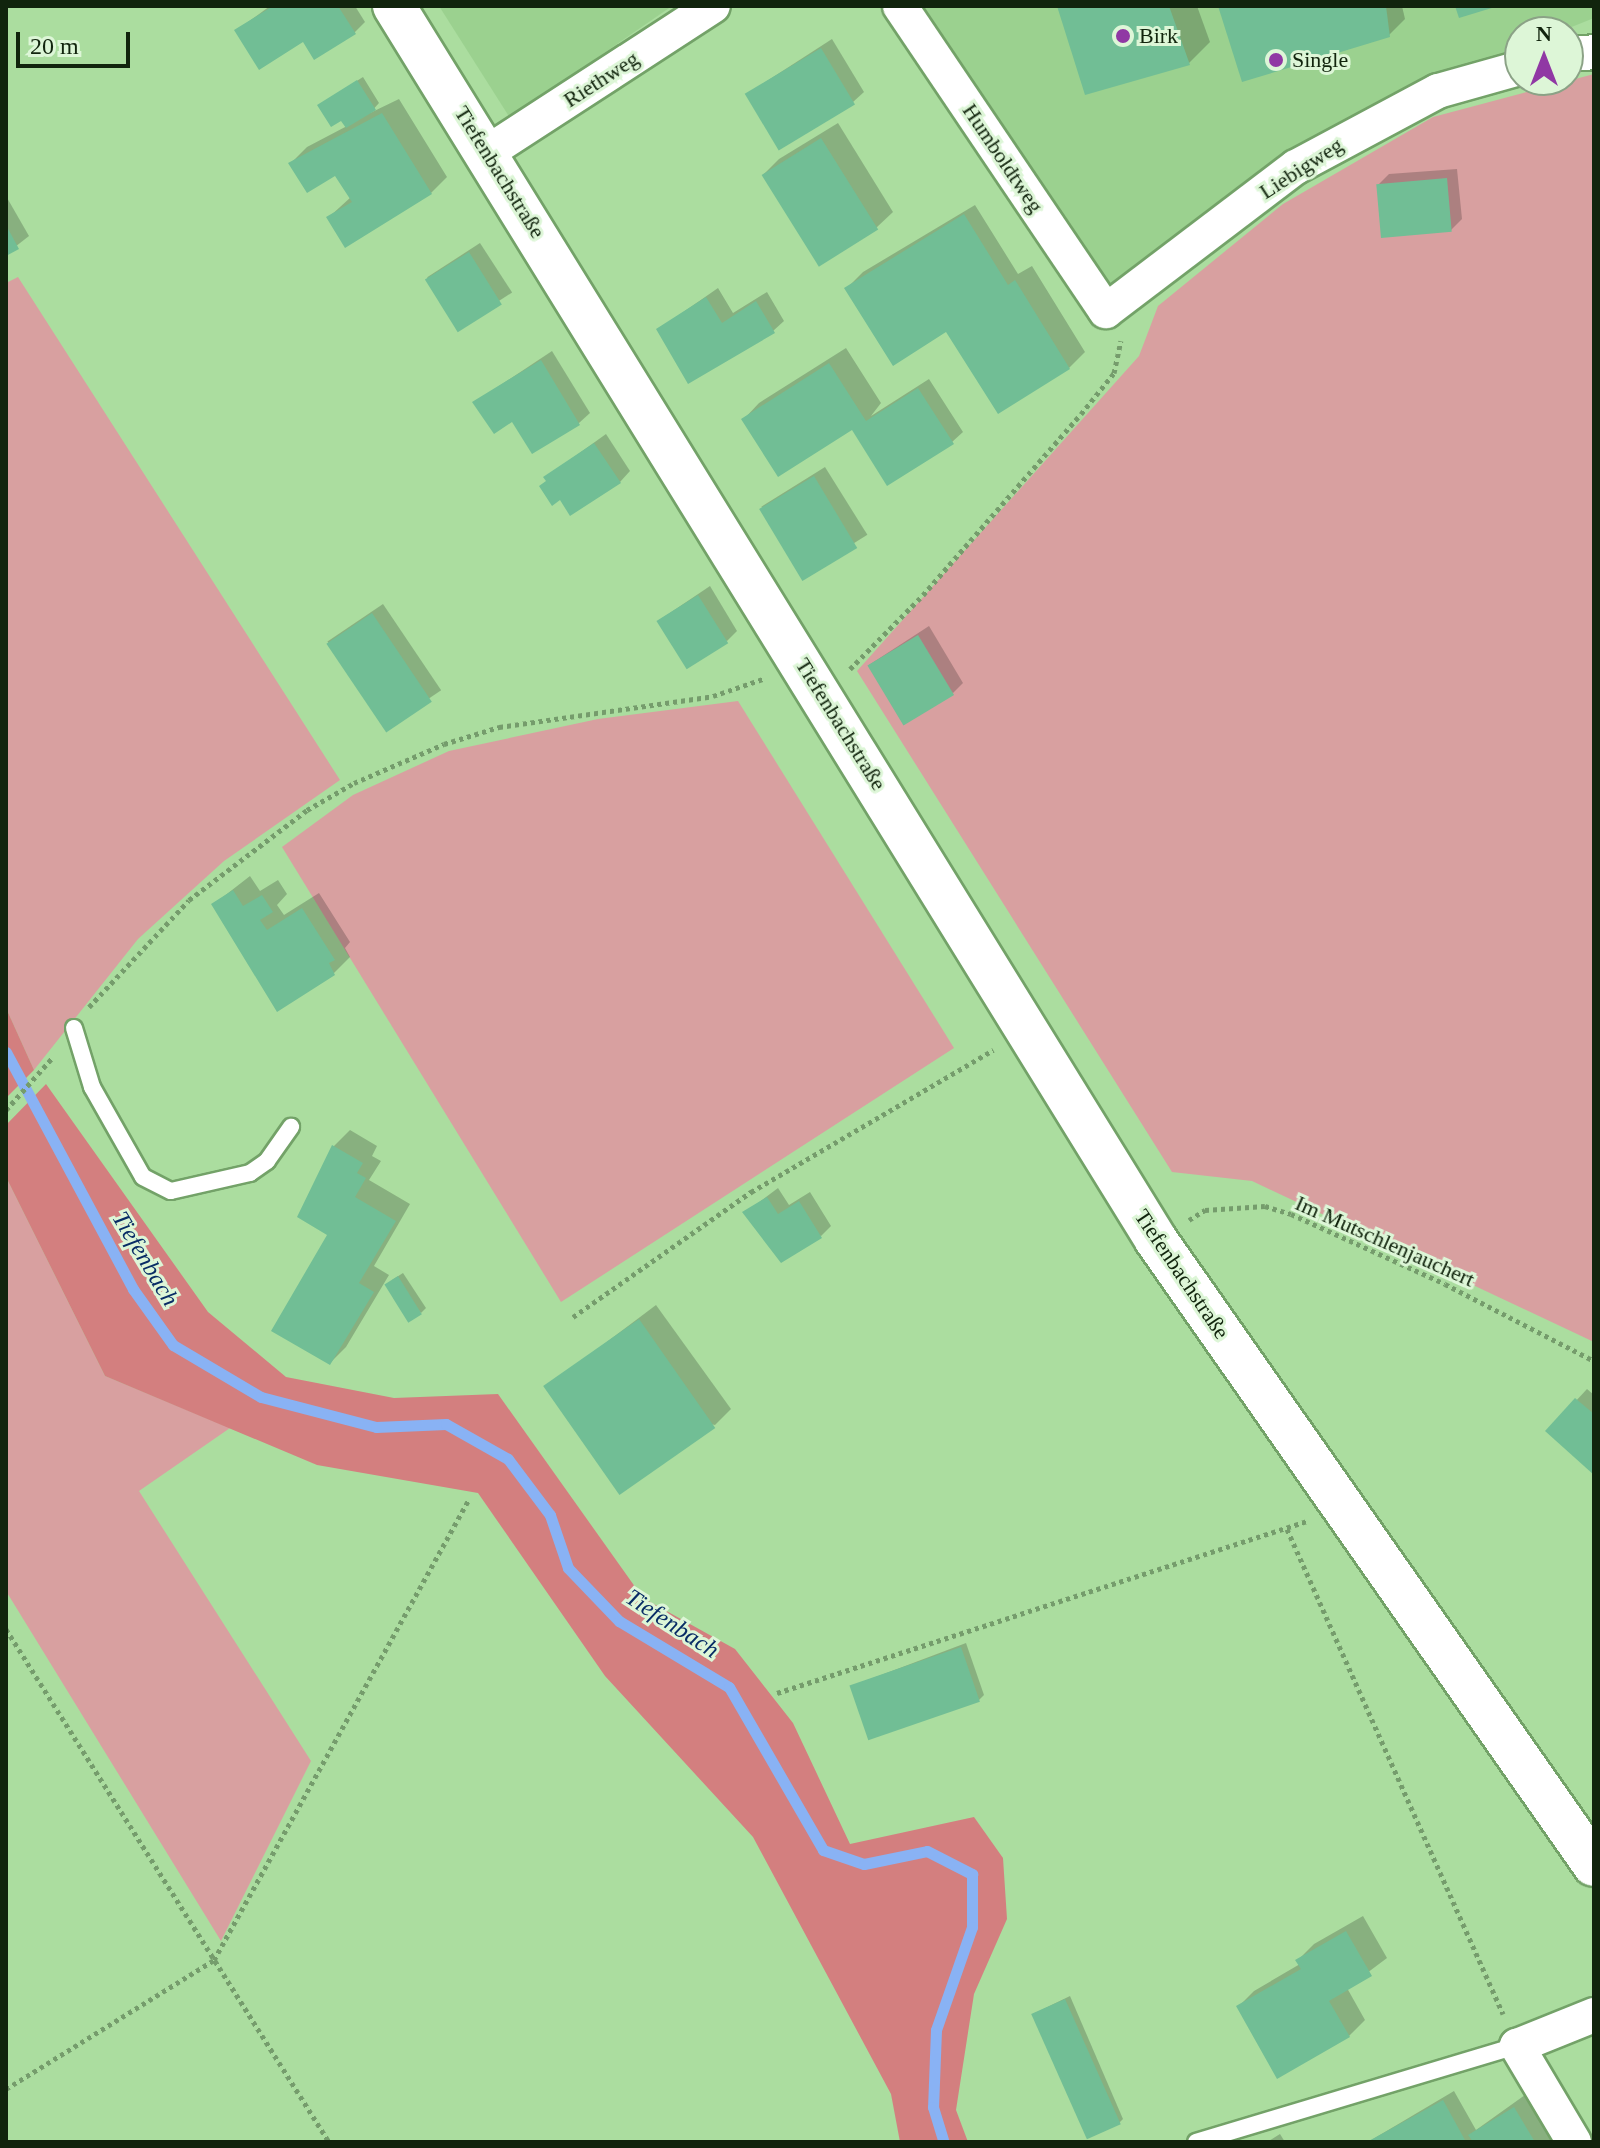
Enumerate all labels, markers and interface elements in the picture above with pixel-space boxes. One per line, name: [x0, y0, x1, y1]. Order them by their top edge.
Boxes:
scale bar: [20, 16, 134, 66]
north arrow: [1504, 16, 1584, 96]
text: N: [1536, 21, 1552, 46]
place label: Birk: [1139, 23, 1178, 49]
marker: Birk: [1114, 27, 1132, 45]
text: 20 m: [30, 33, 79, 59]
street label: Riethweg: [558, 45, 644, 113]
place label: Single: [1292, 47, 1348, 73]
marker: Single: [1267, 51, 1285, 69]
street label: Humboldtweg: [957, 98, 1049, 218]
street label: Tiefenbachstraße: [449, 101, 551, 243]
street label: Liebigweg: [1254, 131, 1348, 205]
street label: Tiefenbachstraße: [790, 653, 892, 795]
street label: Im Mutschlenjauchert: [1291, 1190, 1479, 1292]
street label: Tiefenbachstraße: [1129, 1204, 1235, 1344]
water label: Tiefenbach: [106, 1206, 184, 1312]
water label: Tiefenbach: [620, 1583, 724, 1665]

